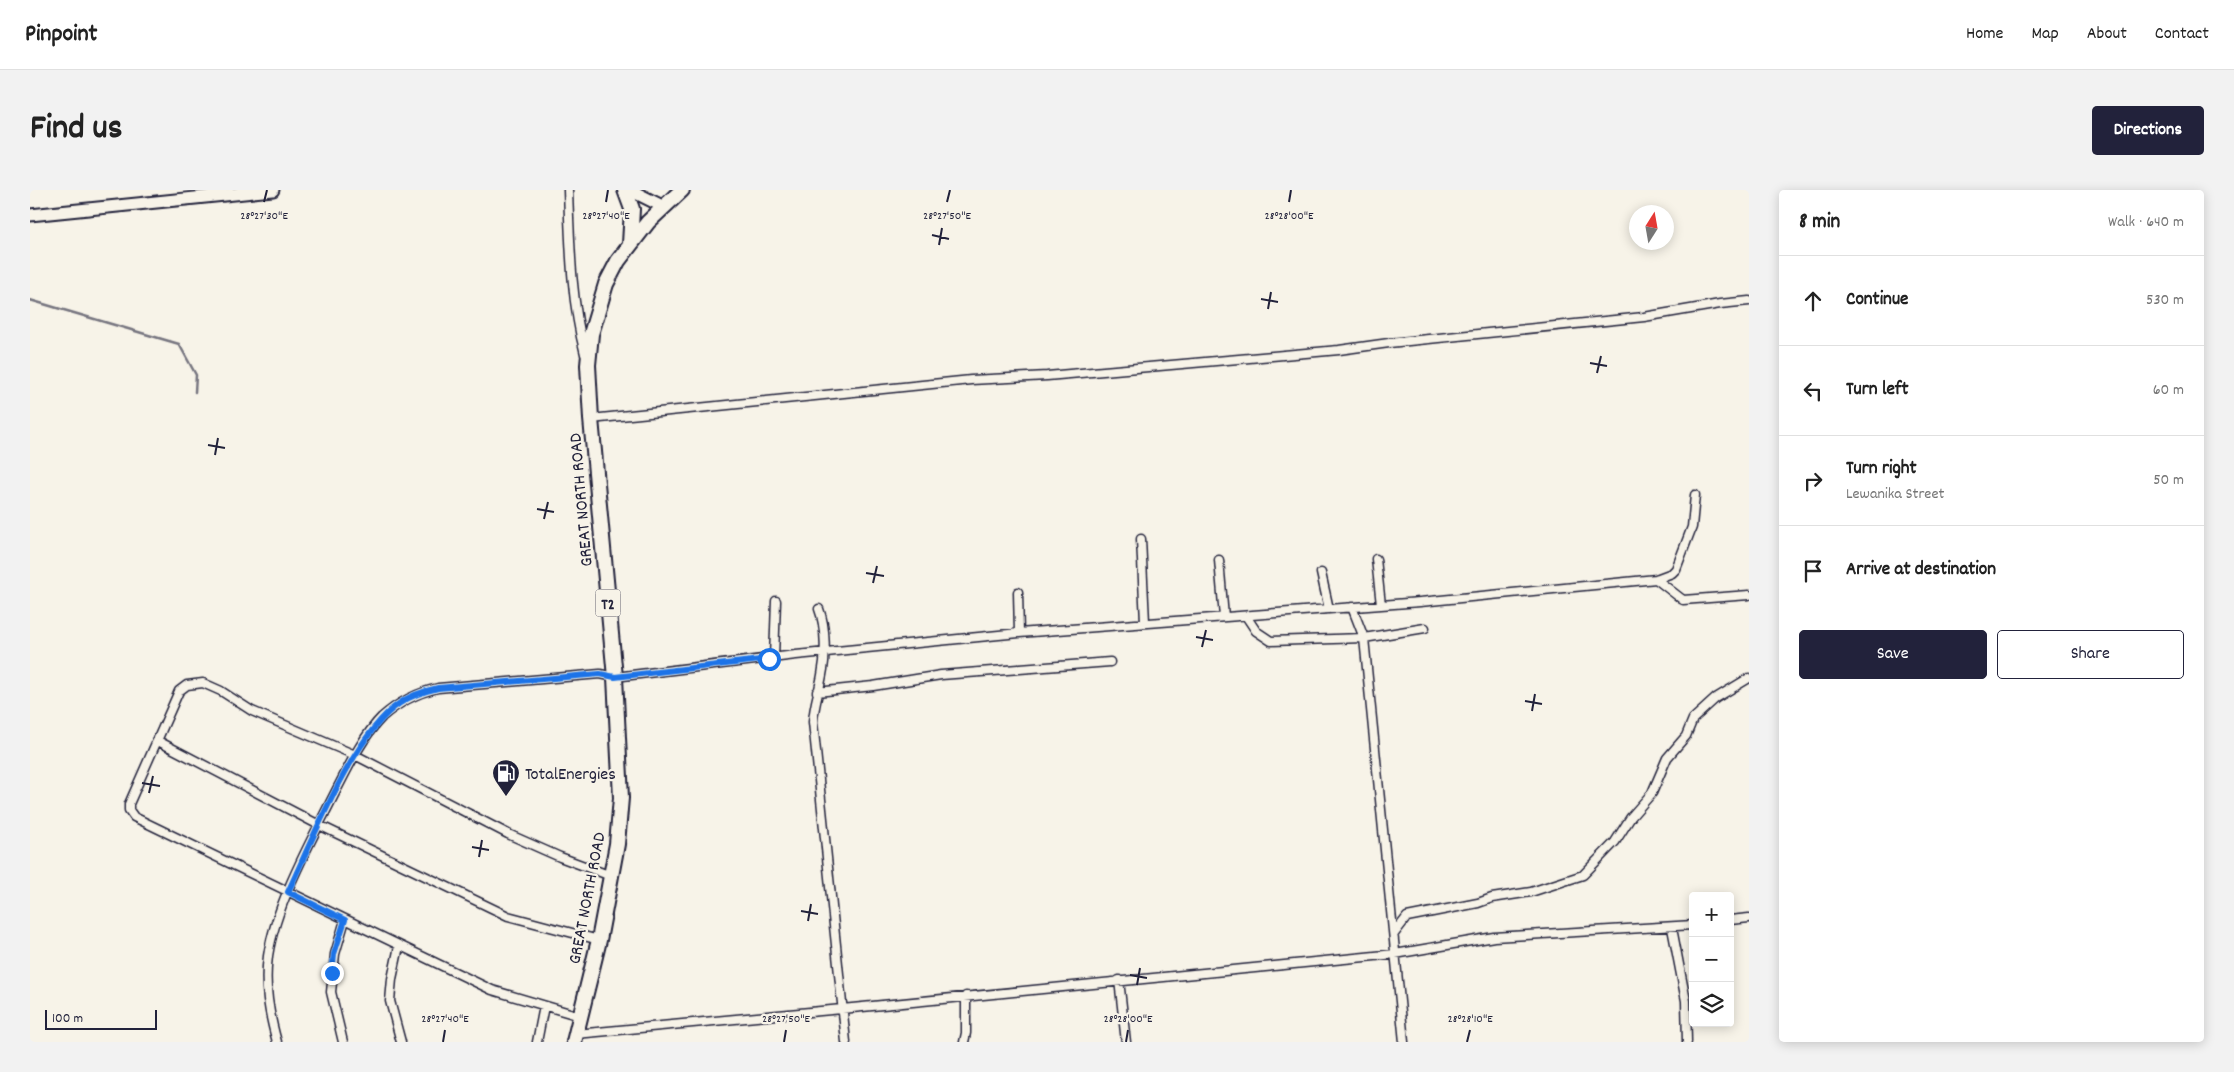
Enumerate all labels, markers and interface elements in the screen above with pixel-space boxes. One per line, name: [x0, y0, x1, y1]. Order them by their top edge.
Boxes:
text: Pinpoint: [25, 18, 97, 52]
text: Home: [1966, 22, 2003, 47]
text: Map: [2031, 22, 2059, 47]
text: About: [2087, 22, 2127, 47]
text: Contact: [2155, 22, 2209, 47]
text: Find us: [30, 105, 122, 155]
button: Directions: [2092, 106, 2204, 155]
north arrow: [1629, 205, 1674, 250]
text: 28°27'30"E: [240, 208, 288, 225]
text: 28°27'40"E: [582, 208, 630, 225]
text: 28°27'50"E: [923, 208, 972, 225]
text: 28°28'00"E: [1264, 208, 1314, 225]
text: 8 min: [1799, 208, 1840, 238]
text: Walk · 640 m: [2108, 211, 2184, 234]
icon: ahead: [1799, 287, 1827, 315]
text: Continue: [1846, 287, 1908, 314]
text: 530 m: [2146, 289, 2184, 312]
icon: left: [1799, 377, 1827, 405]
text: Turn left: [1846, 377, 1909, 404]
text: 60 m: [2153, 379, 2184, 402]
street label: GREAT NORTH ROAD: [564, 432, 601, 568]
text: Turn right: [1846, 456, 1917, 483]
icon: right: [1799, 467, 1827, 495]
text: 50 m: [2153, 469, 2184, 492]
text: Lewanika Street: [1846, 483, 1944, 506]
icon: arrive: [1799, 557, 1827, 585]
text: Arrive at destination: [1846, 557, 1996, 584]
road number: T2: [596, 589, 620, 616]
button: Save: [1799, 630, 1987, 679]
button: Share: [1997, 630, 2184, 679]
route start: [758, 648, 781, 671]
fuel station icon: TotalEnergies: [491, 758, 521, 797]
place label: TotalEnergies: [525, 763, 616, 788]
street label: GREAT NORTH ROAD: [563, 830, 614, 967]
map controls: [1689, 892, 1734, 1027]
button: +: [1689, 892, 1734, 937]
button: −: [1689, 937, 1734, 982]
route end: [321, 962, 344, 985]
button: layers: [1689, 982, 1734, 1027]
scale bar: [45, 1007, 158, 1030]
text: 100 m: [52, 1009, 83, 1029]
text: 28°27'40"E: [421, 1011, 469, 1028]
text: 28°27'50"E: [762, 1011, 811, 1028]
text: 28°28'00"E: [1103, 1011, 1153, 1028]
text: 28°28'10"E: [1447, 1011, 1493, 1028]

